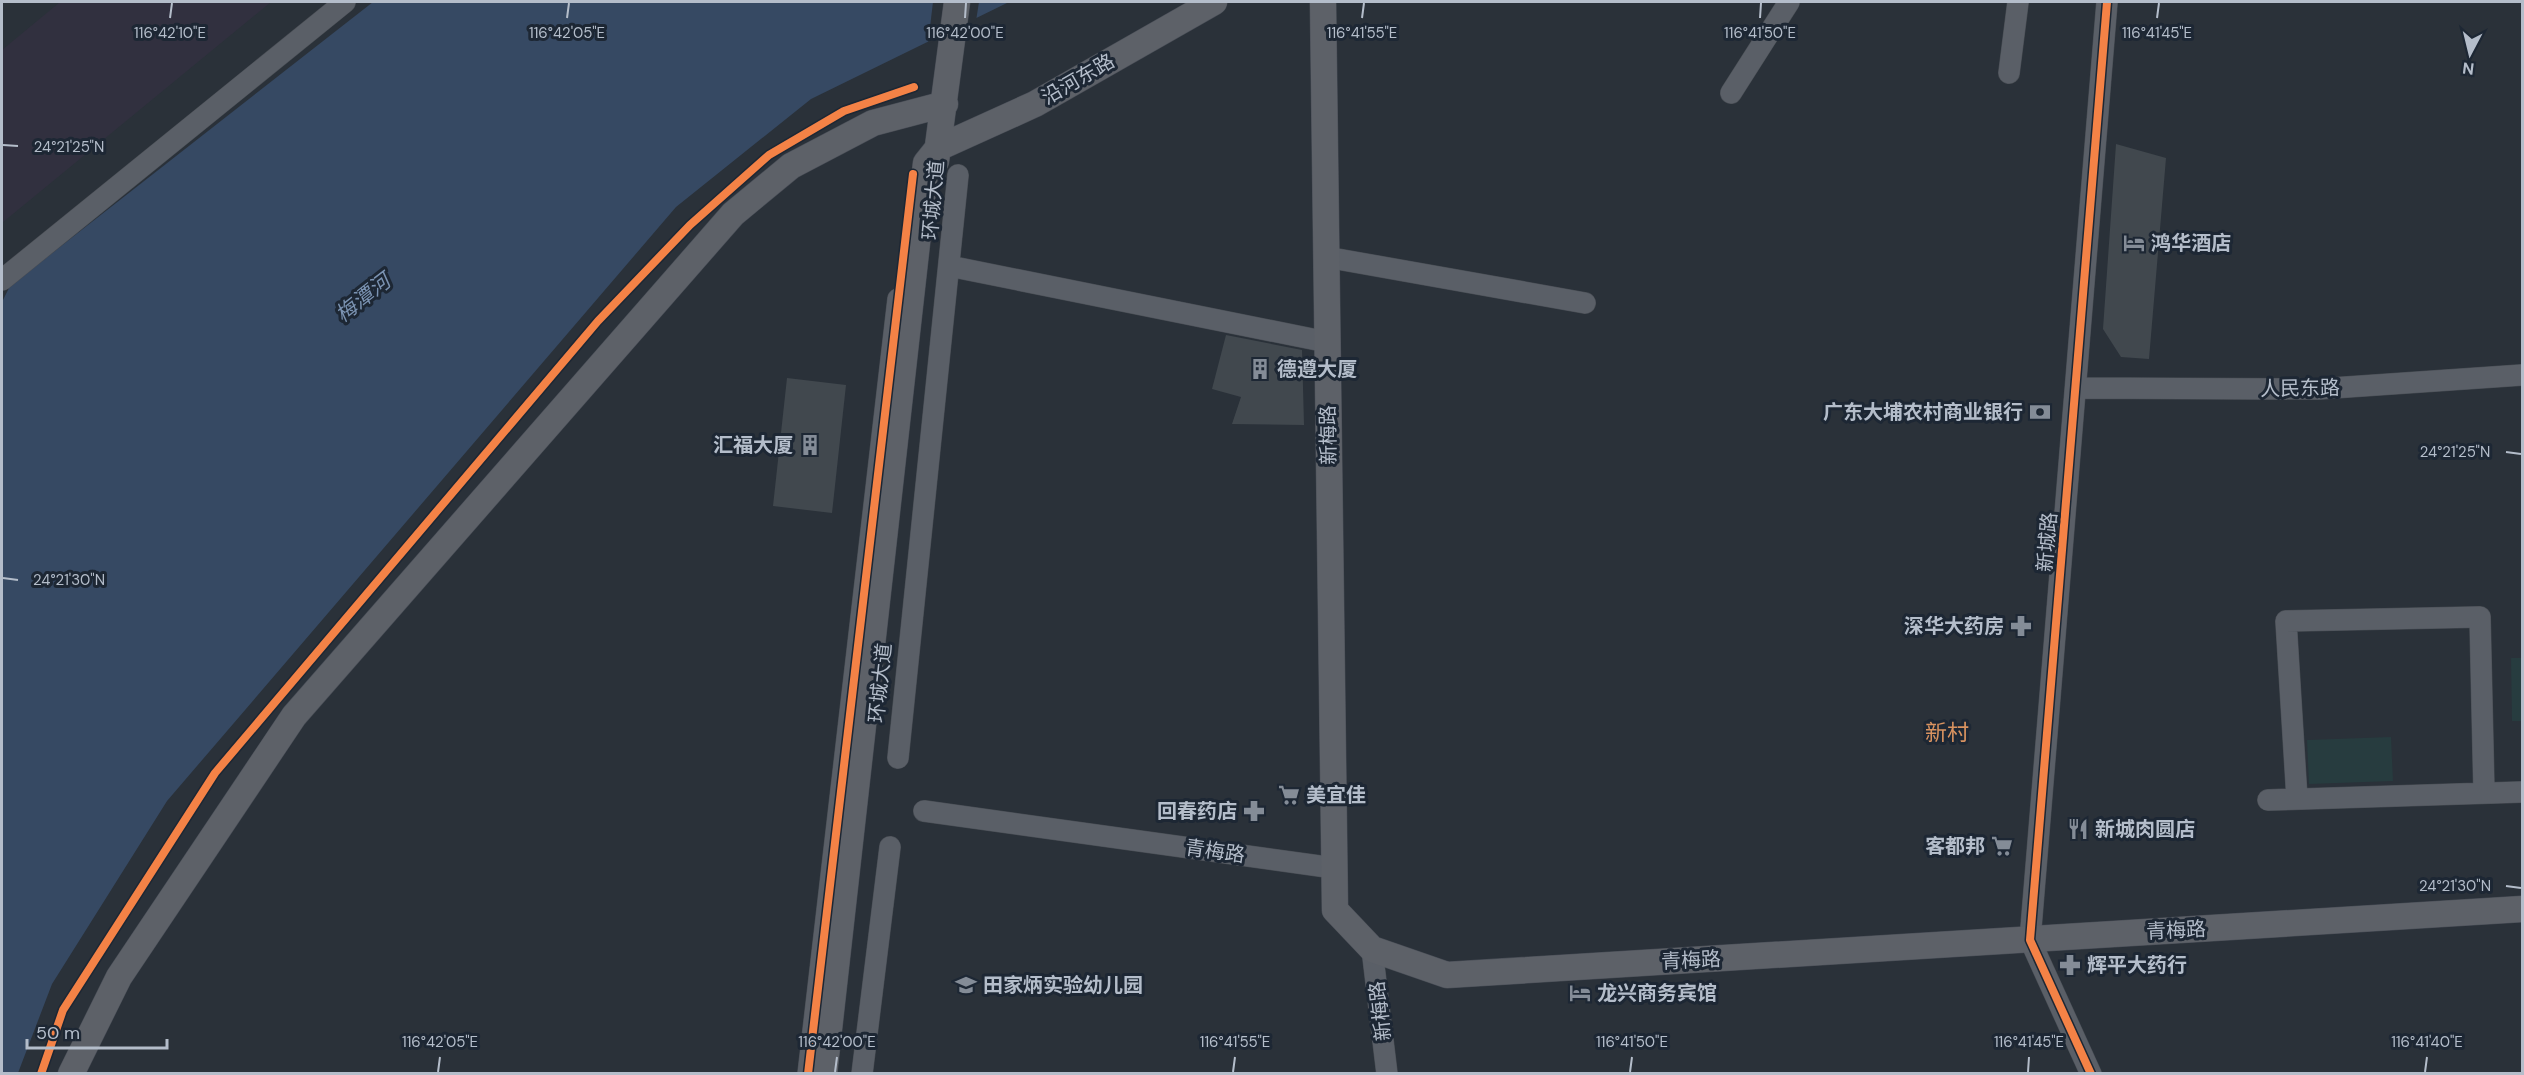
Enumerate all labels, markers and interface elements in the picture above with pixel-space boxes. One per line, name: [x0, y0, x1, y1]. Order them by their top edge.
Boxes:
text: 116°42'10"E: [134, 23, 206, 43]
text: 116°42'05"E: [529, 23, 605, 43]
text: 116°42'00"E: [926, 23, 1004, 43]
text: 116°41'55"E: [1327, 23, 1397, 43]
text: 116°41'50"E: [1724, 23, 1796, 43]
text: 116°41'45"E: [2122, 23, 2192, 43]
north arrow: [2440, 24, 2500, 84]
street label: 沿河东路: [1037, 48, 1119, 110]
text: N: [2461, 57, 2475, 80]
text: 24°21'25"N: [34, 137, 104, 157]
street label: 环城大道: [917, 159, 949, 241]
place label: 鸿华酒店: [2151, 230, 2231, 256]
hotel icon: 鸿华酒店: [2122, 231, 2146, 255]
water label: 梅潭河: [330, 265, 400, 328]
place label: 德遵大厦: [1277, 356, 1357, 382]
building icon: 德遵大厦: [1248, 357, 1272, 381]
street label: 人民东路: [2260, 374, 2340, 402]
place label: 广东大埔农村商业银行: [1823, 399, 2023, 425]
bank icon: 广东大埔农村商业银行: [2028, 400, 2052, 424]
street label: 新梅路: [1314, 405, 1342, 465]
place label: 汇福大厦: [713, 432, 793, 458]
building icon: 汇福大厦: [798, 433, 822, 457]
text: 24°21'25"N: [2420, 442, 2490, 462]
street label: 新城路: [2031, 511, 2063, 573]
text: 24°21'30"N: [33, 570, 105, 590]
place label: 深华大药房: [1904, 613, 2004, 639]
pharmacy icon: 深华大药房: [2009, 614, 2033, 638]
street label: 环城大道: [863, 642, 897, 724]
district label: 新村: [1925, 718, 1969, 747]
place label: 美宜佳: [1306, 782, 1366, 808]
supermarket icon: 美宜佳: [1277, 783, 1301, 807]
place label: 回春药店: [1157, 798, 1237, 824]
pharmacy icon: 回春药店: [1242, 799, 1266, 823]
place label: 新城肉圆店: [2095, 816, 2195, 842]
restaurant icon: 新城肉圆店: [2066, 817, 2090, 841]
place label: 客都邦: [1925, 833, 1985, 859]
street label: 青梅路: [1183, 834, 1247, 868]
supermarket icon: 客都邦: [1990, 834, 2014, 858]
text: 24°21'30"N: [2419, 876, 2491, 896]
street label: 青梅路: [2145, 915, 2207, 945]
street label: 青梅路: [1660, 945, 1722, 975]
place label: 辉平大药行: [2087, 952, 2187, 978]
pharmacy icon: 辉平大药行: [2058, 953, 2082, 977]
place label: 田家炳实验幼儿园: [983, 972, 1143, 998]
school or university icon: 田家炳实验幼儿园: [954, 973, 978, 997]
street label: 新梅路: [1363, 980, 1397, 1042]
place label: 龙兴商务宾馆: [1597, 980, 1717, 1006]
hotel icon: 龙兴商务宾馆: [1568, 981, 1592, 1005]
scale bar: [27, 1012, 166, 1050]
text: 50 m: [36, 1021, 80, 1045]
text: 116°42'05"E: [402, 1032, 478, 1052]
text: 116°42'00"E: [798, 1032, 876, 1052]
text: 116°41'55"E: [1200, 1032, 1270, 1052]
text: 116°41'50"E: [1596, 1032, 1668, 1052]
text: 116°41'45"E: [1994, 1032, 2064, 1052]
text: 116°41'40"E: [2391, 1032, 2463, 1052]

